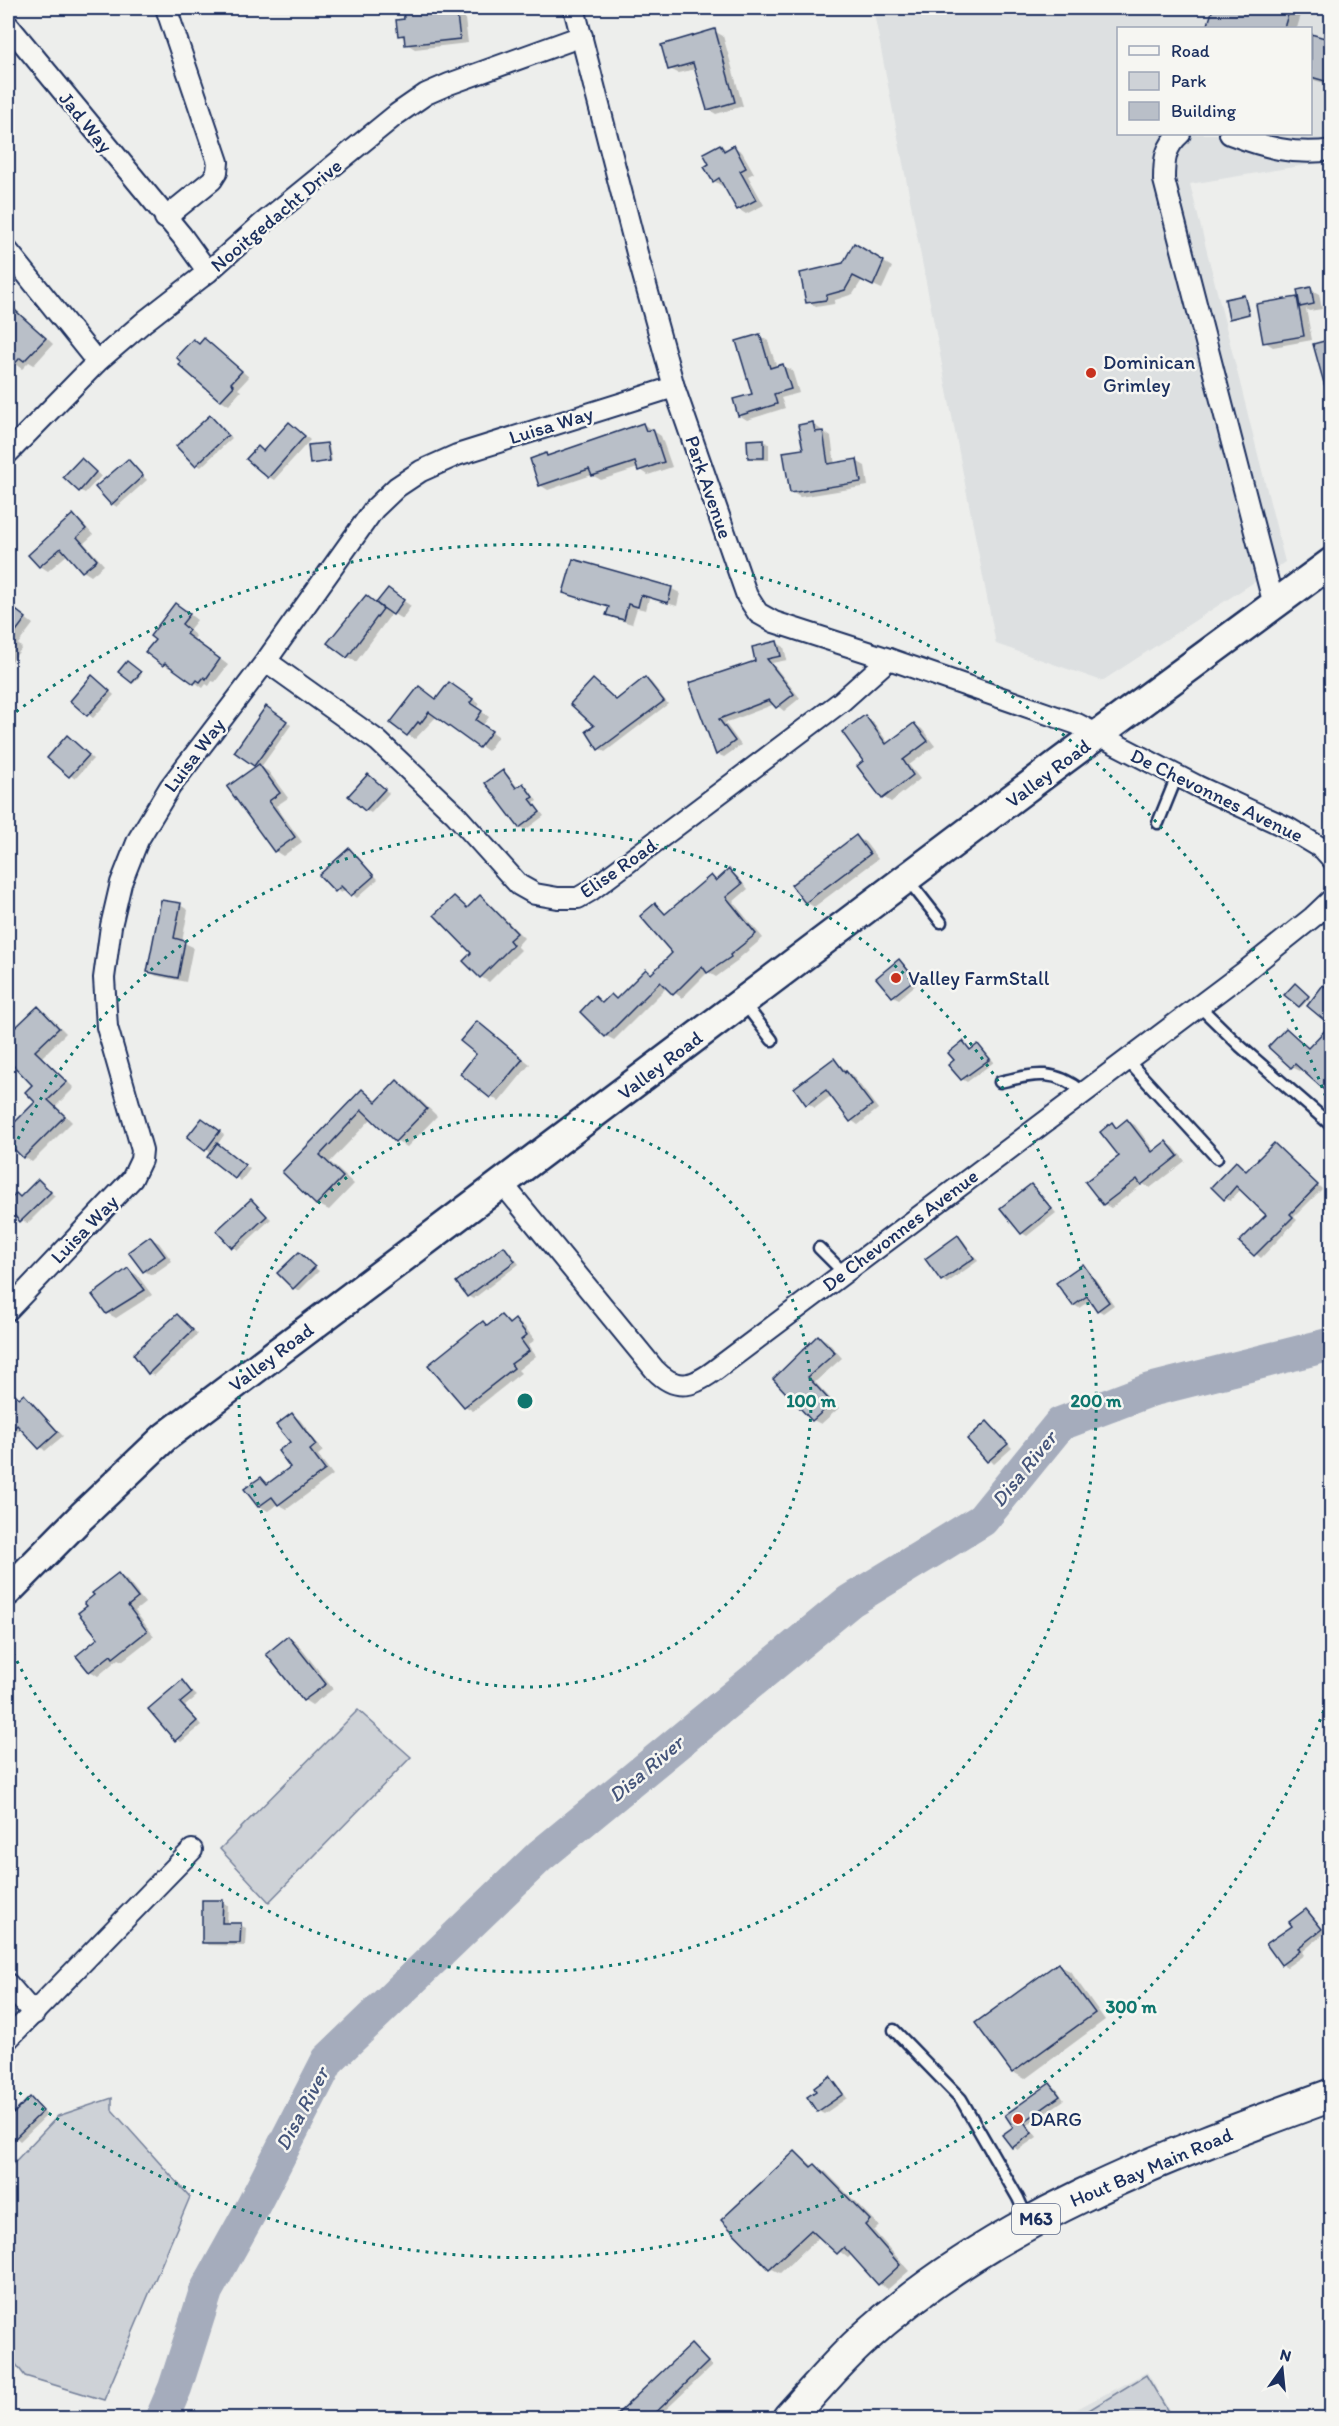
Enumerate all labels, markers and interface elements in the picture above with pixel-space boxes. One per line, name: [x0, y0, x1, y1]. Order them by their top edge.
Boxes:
legend: [1117, 27, 1312, 135]
text: Road: [1171, 40, 1210, 62]
text: Park: [1171, 70, 1206, 92]
street label: Jad Way: [54, 87, 118, 158]
text: Building: [1171, 100, 1237, 122]
street label: Nooitgedacht Drive: [206, 153, 346, 277]
place label: Dominican Grimley: [1103, 350, 1195, 397]
marker: Dominican Grimley: [1084, 366, 1098, 380]
street label: Luisa Way: [506, 401, 597, 449]
street label: Park Avenue: [680, 432, 738, 542]
street label: Luisa Way: [158, 713, 230, 797]
street label: Valley Road: [1001, 733, 1095, 813]
street label: De Chevonnes Avenue: [1127, 743, 1307, 847]
street label: Elise Road: [575, 833, 661, 903]
place label: Valley FarmStall: [908, 966, 1050, 990]
marker: Valley FarmStall: [889, 971, 903, 985]
street label: Valley Road: [613, 1025, 707, 1105]
street label: De Chevonnes Avenue: [817, 1164, 983, 1296]
street label: Luisa Way: [45, 1189, 123, 1269]
street label: Valley Road: [224, 1317, 318, 1397]
text: 100 m: [786, 1390, 837, 1412]
text: 200 m: [1071, 1390, 1122, 1412]
centre of rings: [515, 1391, 535, 1411]
water label: Disa River: [986, 1424, 1063, 1512]
water label: Disa River: [603, 1728, 690, 1807]
text: 300 m: [1105, 1996, 1157, 2018]
water label: Disa River: [269, 2061, 335, 2154]
place label: DARG: [1030, 2107, 1082, 2131]
marker: DARG: [1011, 2112, 1025, 2126]
street label: Hout Bay Main Road: [1066, 2122, 1236, 2212]
road number: M63: [1012, 2204, 1060, 2234]
north arrow: [1252, 2339, 1312, 2399]
text: N: [1278, 2344, 1293, 2366]

